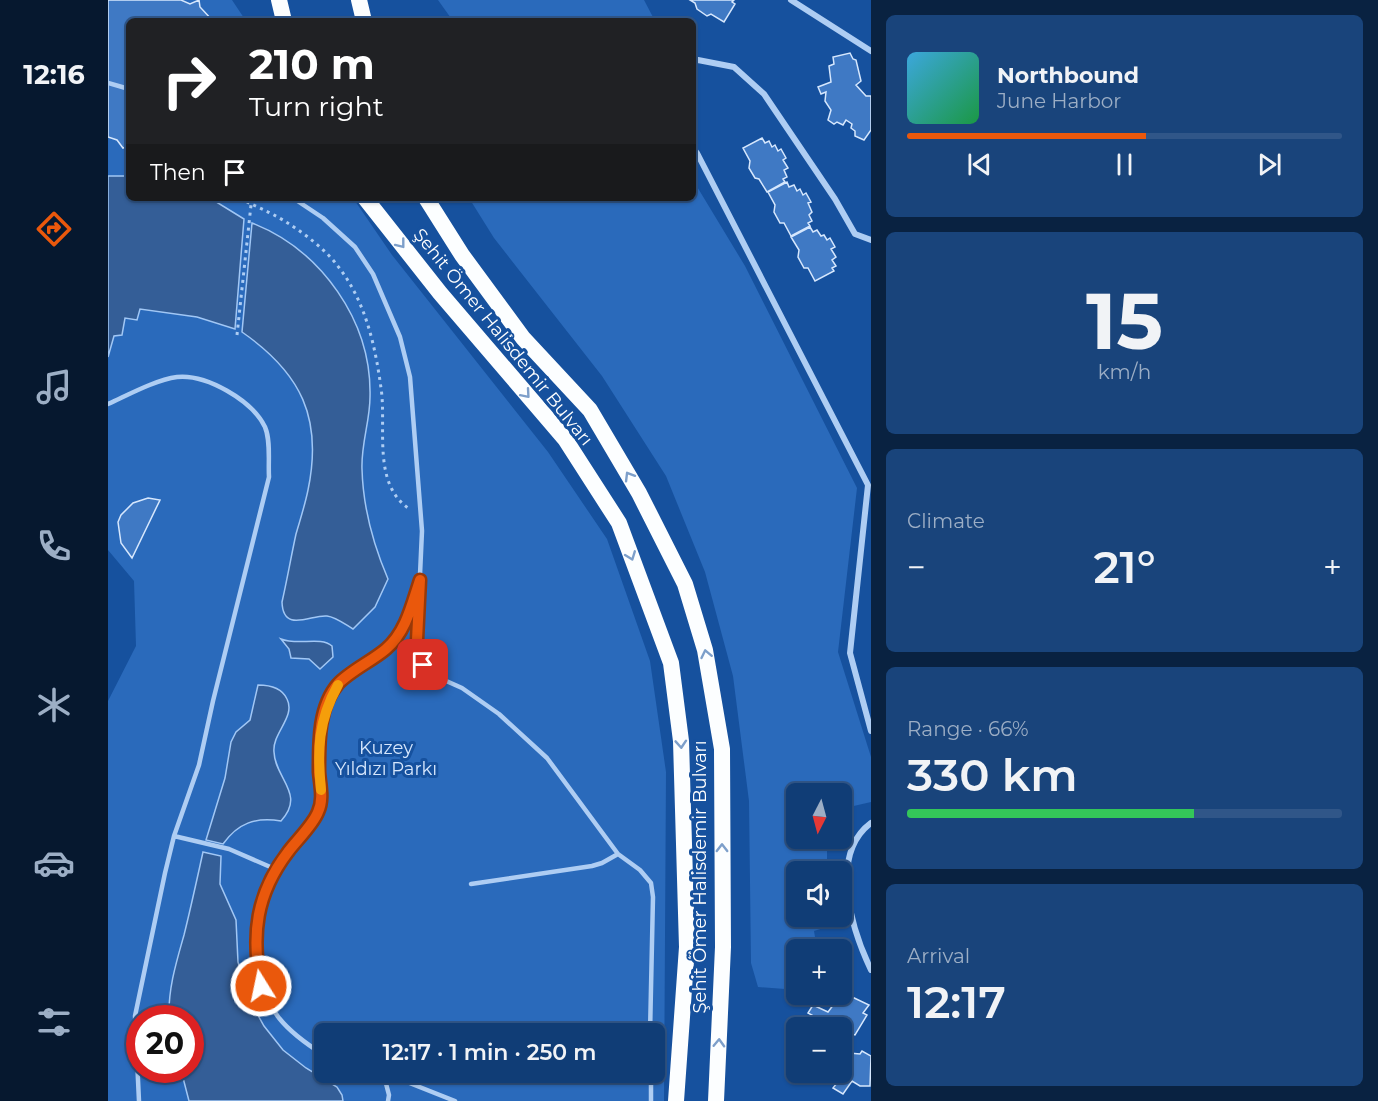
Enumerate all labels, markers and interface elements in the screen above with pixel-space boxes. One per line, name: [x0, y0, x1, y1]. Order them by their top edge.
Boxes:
text: 210 m: [249, 38, 375, 90]
icon: right: [150, 42, 228, 120]
text: 12:16: [23, 58, 85, 91]
text: Northbound: [997, 62, 1139, 89]
text: June Harbor: [997, 89, 1121, 113]
text: Turn right: [249, 90, 384, 123]
icon: previous: [963, 148, 996, 181]
icon: pause: [1108, 148, 1141, 181]
icon: next: [1253, 148, 1286, 181]
icon: arrive: [218, 156, 251, 189]
text: Then: [150, 159, 206, 186]
icon: directions: [33, 208, 75, 250]
street label: Şehit Ömer Halisdemir Bulvarı: [409, 224, 597, 450]
one-way arrow: [394, 237, 405, 248]
text: 15: [1086, 273, 1163, 369]
text: km/h: [1098, 360, 1151, 384]
icon: music: [33, 366, 75, 408]
one-way arrow: [519, 387, 530, 398]
one-way arrow: [625, 472, 637, 482]
text: Climate: [907, 509, 985, 533]
icon: phone: [33, 525, 75, 567]
text: 21°: [1093, 539, 1156, 594]
text: −: [907, 547, 926, 587]
text: +: [1323, 547, 1342, 587]
one-way arrow: [624, 551, 637, 561]
pin: [397, 639, 448, 690]
icon: arrive: [406, 648, 439, 681]
one-way arrow: [700, 649, 713, 659]
icon: climate: [33, 684, 75, 726]
text: Range · 66%: [907, 717, 1029, 741]
park label: Kuzey Yıldızı Parkı: [335, 737, 437, 780]
one-way arrow: [674, 739, 687, 748]
street label: Şehit Ömer Halisdemir Bulvarı: [689, 741, 711, 1013]
text: 330 km: [907, 747, 1078, 802]
north arrow: [786, 783, 852, 849]
map controls: [786, 783, 852, 1083]
icon: car: [33, 842, 75, 884]
one-way arrow: [716, 843, 728, 852]
button: sound: [786, 861, 852, 927]
button: +: [786, 939, 852, 1005]
text: Arrival: [907, 944, 970, 968]
position arrow: [229, 954, 293, 1018]
text: 12:17: [907, 974, 1006, 1029]
icon: filters: [33, 1001, 75, 1043]
speed limit sign: 20: [126, 1005, 204, 1083]
button: −: [786, 1017, 852, 1083]
one-way arrow: [712, 1038, 725, 1047]
text: 12:17 · 1 min · 250 m: [383, 1039, 596, 1066]

